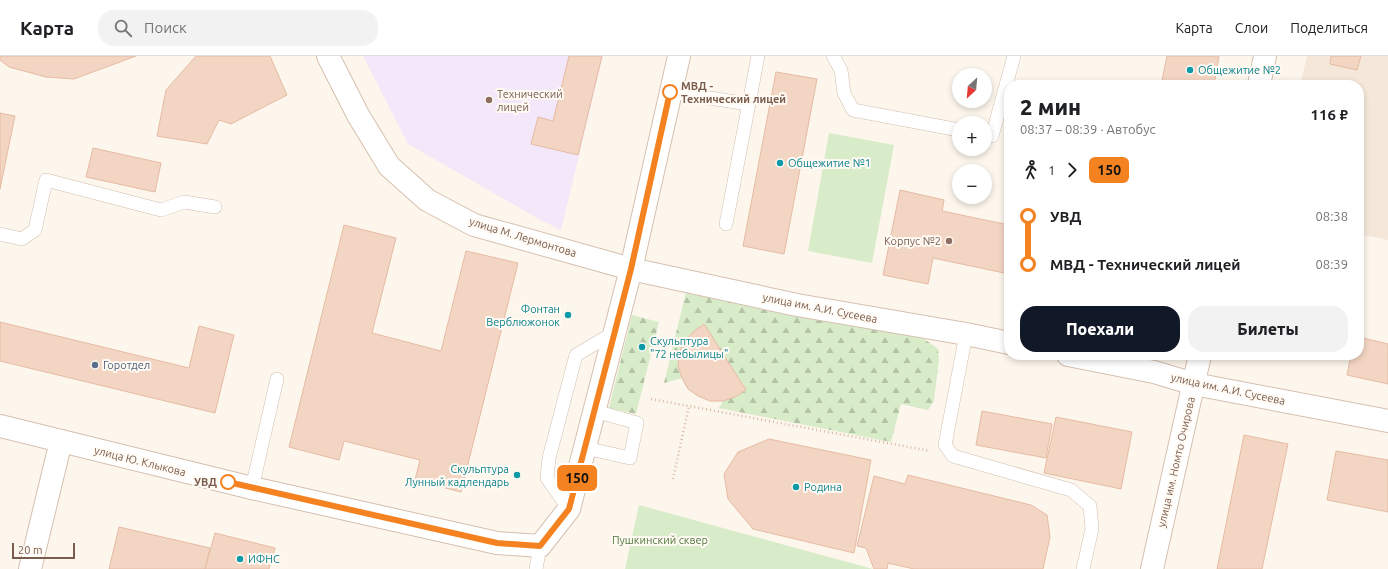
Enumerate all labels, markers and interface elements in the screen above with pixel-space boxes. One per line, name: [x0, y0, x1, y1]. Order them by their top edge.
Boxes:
search box: [98, 10, 378, 46]
text: Карта: [20, 17, 74, 39]
icon: search: [112, 17, 134, 39]
text: Поиск: [144, 19, 187, 36]
text: Карта: [1175, 20, 1213, 36]
text: Слои: [1235, 20, 1268, 36]
text: Поделиться: [1290, 20, 1368, 36]
place label: Общежитие №2: [1198, 64, 1281, 76]
marker: Общежитие №2: [1185, 65, 1195, 75]
north arrow: [952, 68, 992, 108]
map controls: [952, 68, 992, 204]
place label: МВД - Технический лицей: [681, 80, 786, 105]
marker: МВД - Технический лицей: [662, 84, 678, 100]
place label: Технический лицей: [497, 88, 563, 113]
text: 2 мин: [1020, 94, 1081, 119]
marker: Технический лицей: [484, 95, 494, 105]
text: 116 ₽: [1311, 106, 1348, 123]
button: +: [952, 116, 992, 156]
text: 08:37 – 08:39 · Автобус: [1020, 122, 1156, 136]
place label: Общежитие №1: [788, 157, 871, 169]
marker: Общежитие №1: [775, 158, 785, 168]
icon: walk: [1020, 159, 1042, 181]
icon: forward: [1061, 159, 1083, 181]
text: 150: [1097, 162, 1121, 178]
text: 1: [1048, 163, 1055, 177]
button: −: [952, 164, 992, 204]
text: УВД: [1050, 208, 1081, 225]
text: 08:38: [1315, 209, 1348, 223]
street label: улица М. Лермонтова: [468, 215, 578, 259]
place label: Корпус №2: [884, 235, 941, 247]
marker: Корпус №2: [944, 236, 954, 246]
text: МВД - Технический лицей: [1050, 256, 1240, 273]
text: 08:39: [1315, 257, 1348, 271]
street label: улица им. А.И. Сусеева: [762, 291, 878, 325]
place label: Фонтан Верблюжонок: [486, 303, 560, 328]
button: Поехали: [1020, 306, 1180, 352]
button: Билеты: [1188, 306, 1348, 352]
marker: Фонтан Верблюжонок: [563, 310, 573, 320]
place label: Скульптура "72 небылицы": [650, 335, 728, 360]
marker: Скульптура "72 небылицы": [637, 342, 647, 352]
place label: Горотдел: [103, 359, 150, 371]
marker: Горотдел: [90, 360, 100, 370]
street label: улица им. А.И. Сусеева: [1170, 371, 1286, 407]
street label: улица им. Номто Очирова: [1155, 396, 1197, 528]
street label: улица Ю. Клыкова: [93, 444, 187, 478]
place label: Скульптура Лунный кадлендарь: [405, 463, 509, 488]
line badge: 150: [554, 465, 600, 491]
marker: Скульптура Лунный кадлендарь: [512, 470, 522, 480]
text: 150: [565, 470, 589, 486]
marker: УВД: [220, 474, 236, 490]
place label: УВД: [194, 476, 217, 488]
place label: Родина: [804, 481, 842, 493]
marker: Родина: [791, 482, 801, 492]
park label: Пушкинский сквер: [612, 534, 708, 546]
scale bar: [12, 541, 75, 560]
text: 20 m: [18, 544, 42, 556]
place label: ИФНС: [248, 553, 280, 565]
marker: ИФНС: [235, 554, 245, 564]

